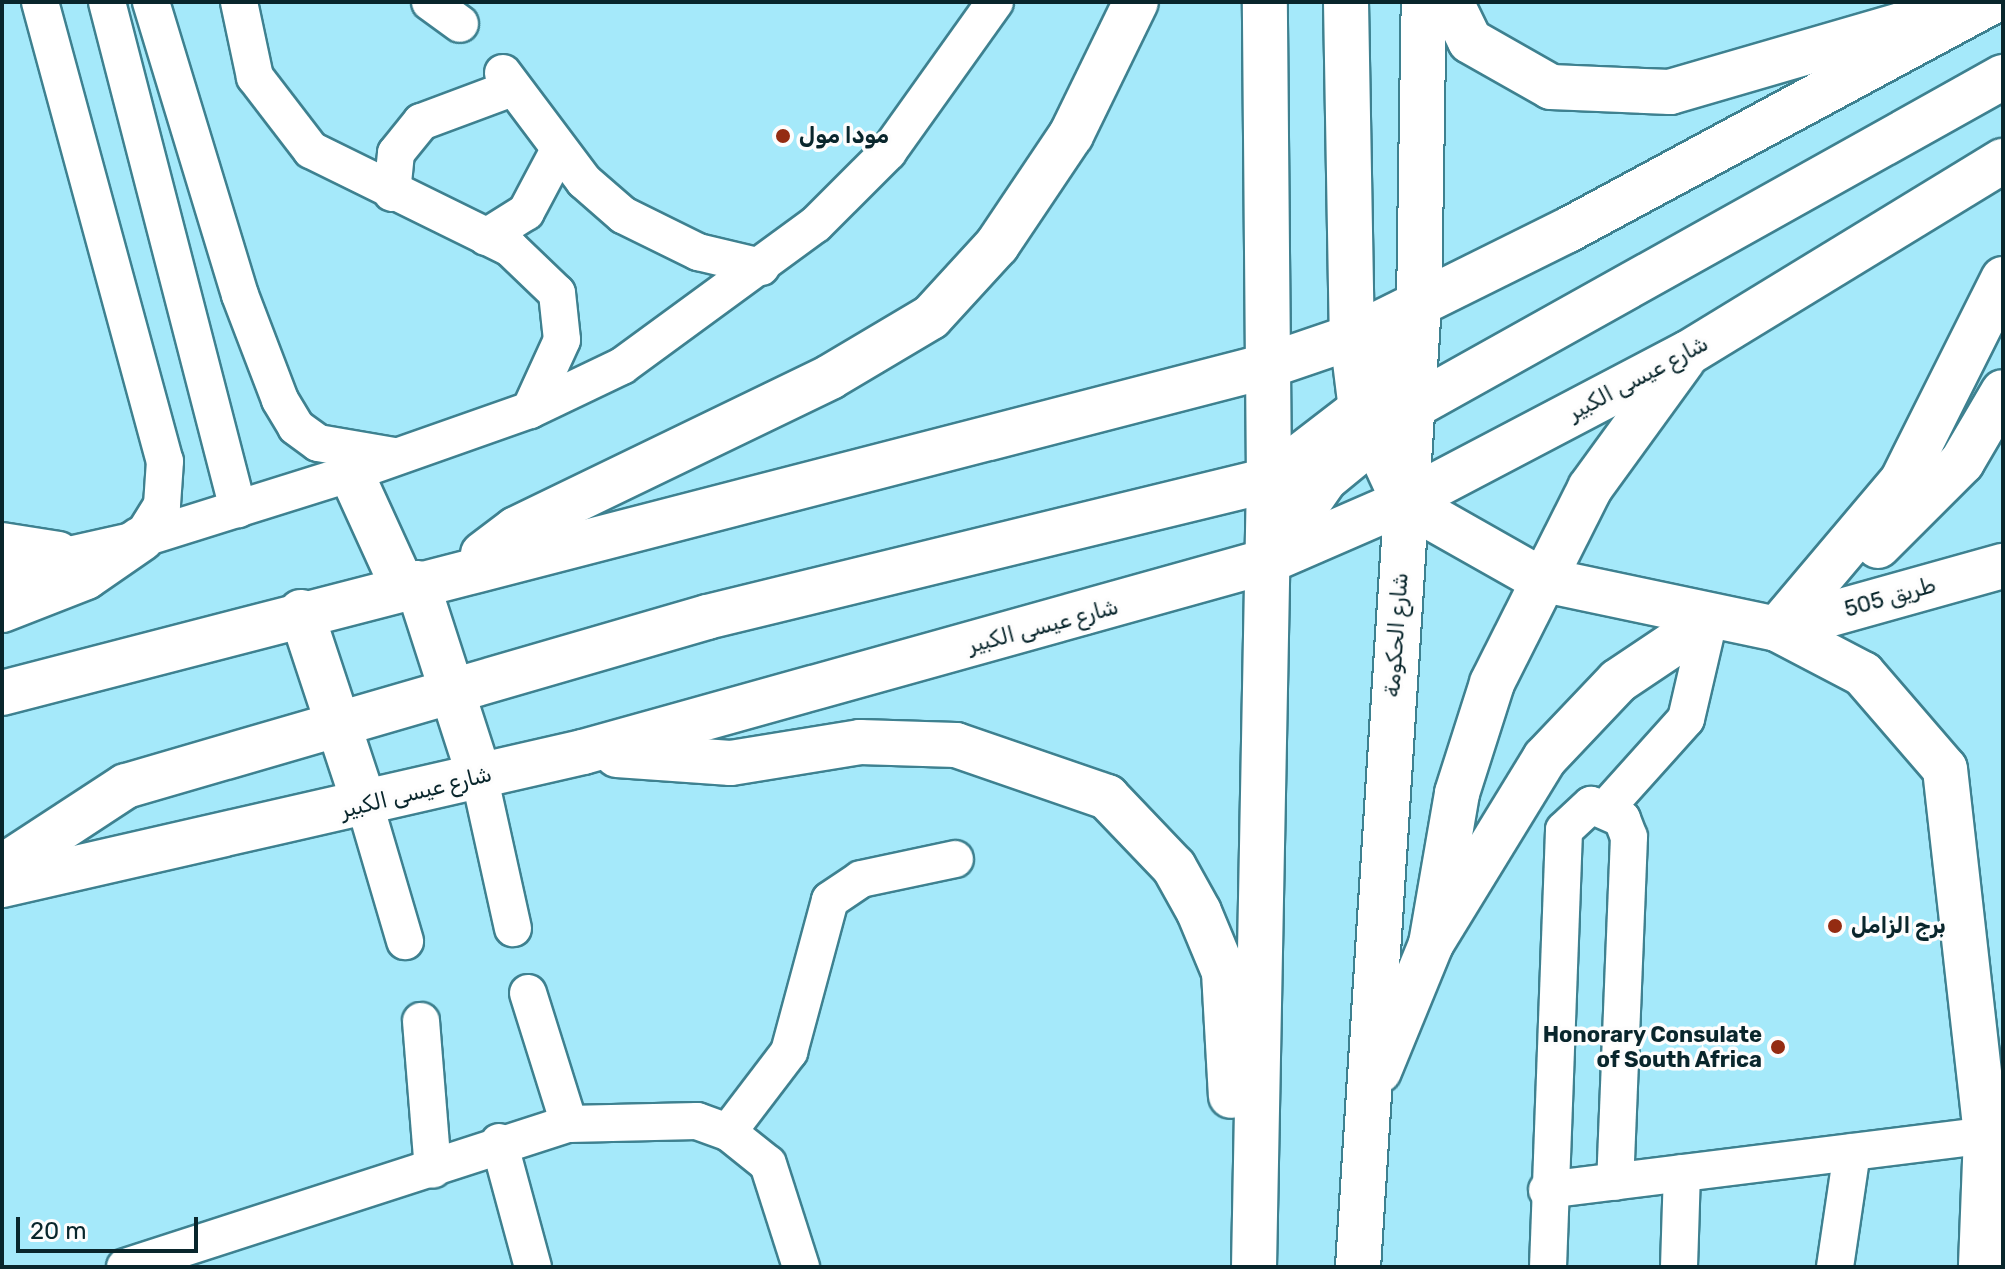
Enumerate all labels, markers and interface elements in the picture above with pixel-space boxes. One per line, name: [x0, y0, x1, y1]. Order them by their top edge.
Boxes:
place label: مودا مول: [799, 123, 889, 149]
marker: مودا مول: [774, 127, 792, 145]
street label: شارع عيسى الكبير: [1563, 330, 1713, 426]
street label: طريق 505: [1841, 571, 1939, 623]
street label: شارع الحكومة: [1378, 572, 1414, 698]
street label: شارع عيسى الكبير: [965, 593, 1121, 659]
street label: شارع عيسى الكبير: [338, 760, 494, 824]
place label: برج الزامل: [1851, 913, 1946, 939]
marker: برج الزامل: [1826, 917, 1844, 935]
place label: Honorary Consulate of South Africa: [1542, 1021, 1762, 1072]
marker: Honorary Consulate of South Africa: [1769, 1038, 1787, 1056]
scale bar: [20, 1201, 202, 1251]
text: 20 m: [30, 1217, 87, 1245]

